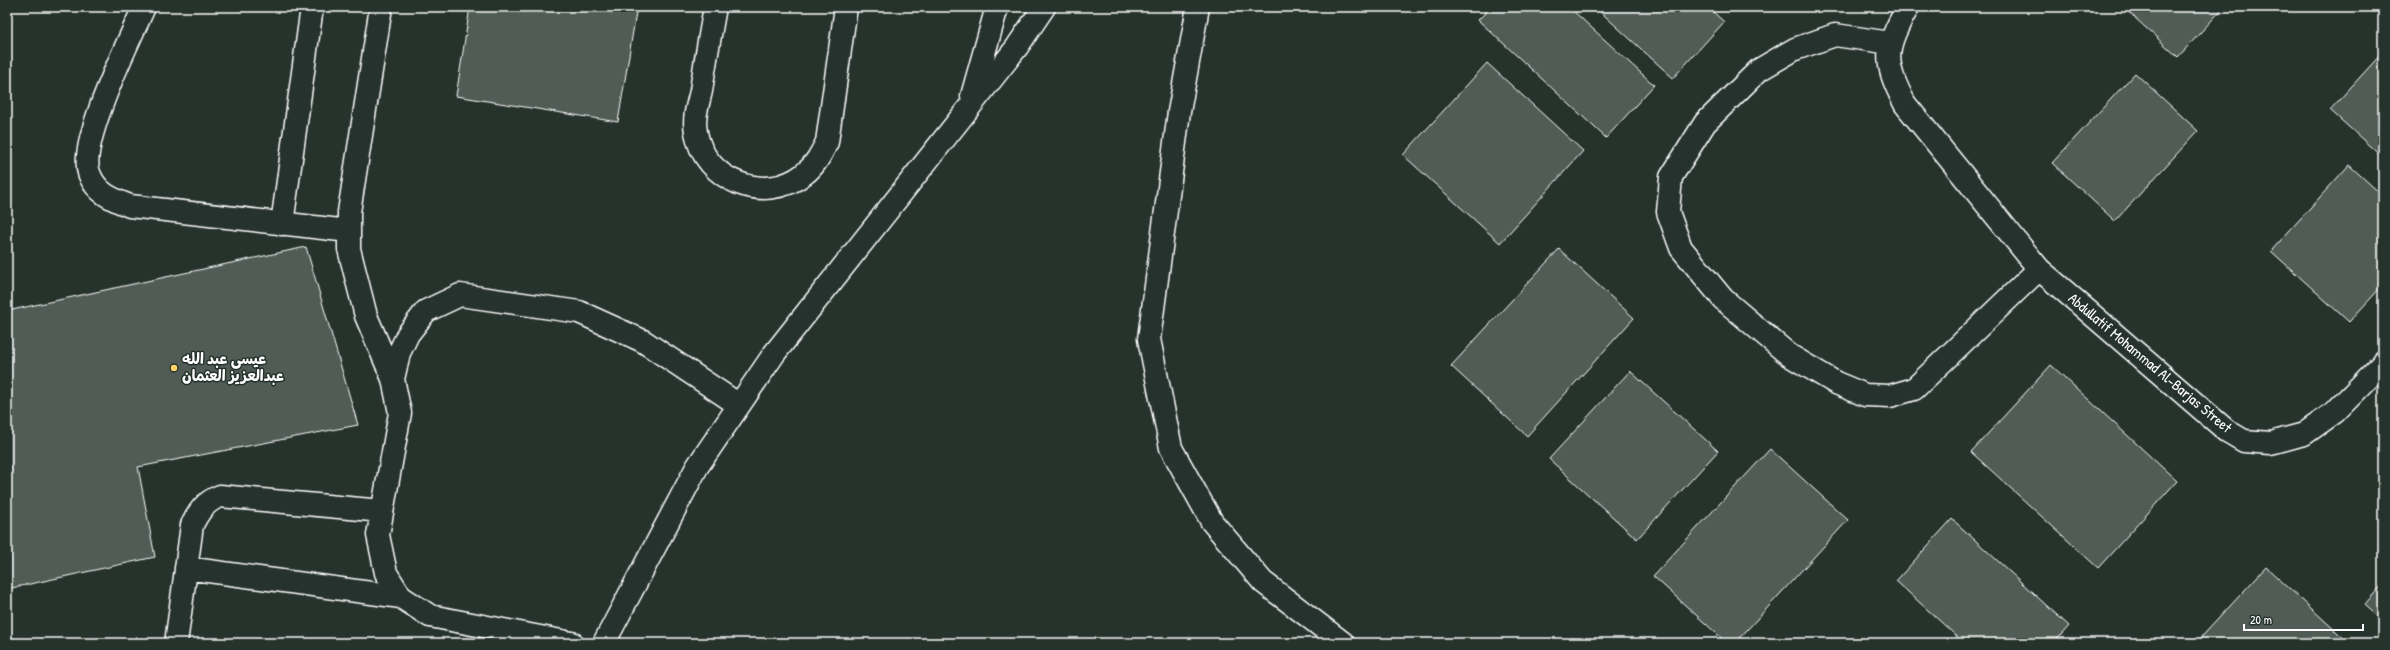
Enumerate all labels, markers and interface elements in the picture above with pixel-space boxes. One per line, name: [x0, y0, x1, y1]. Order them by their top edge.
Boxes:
street label: Abdullatif Mohammad Al-Barjas Street: [2064, 288, 2237, 438]
place label: عيسى عبد الله عبدالعزيز العثمان: [182, 348, 284, 386]
marker: عيسى عبد الله عبدالعزيز العثمان: [169, 363, 179, 373]
scale bar: [2244, 606, 2363, 632]
text: 20 m: [2250, 611, 2272, 628]

